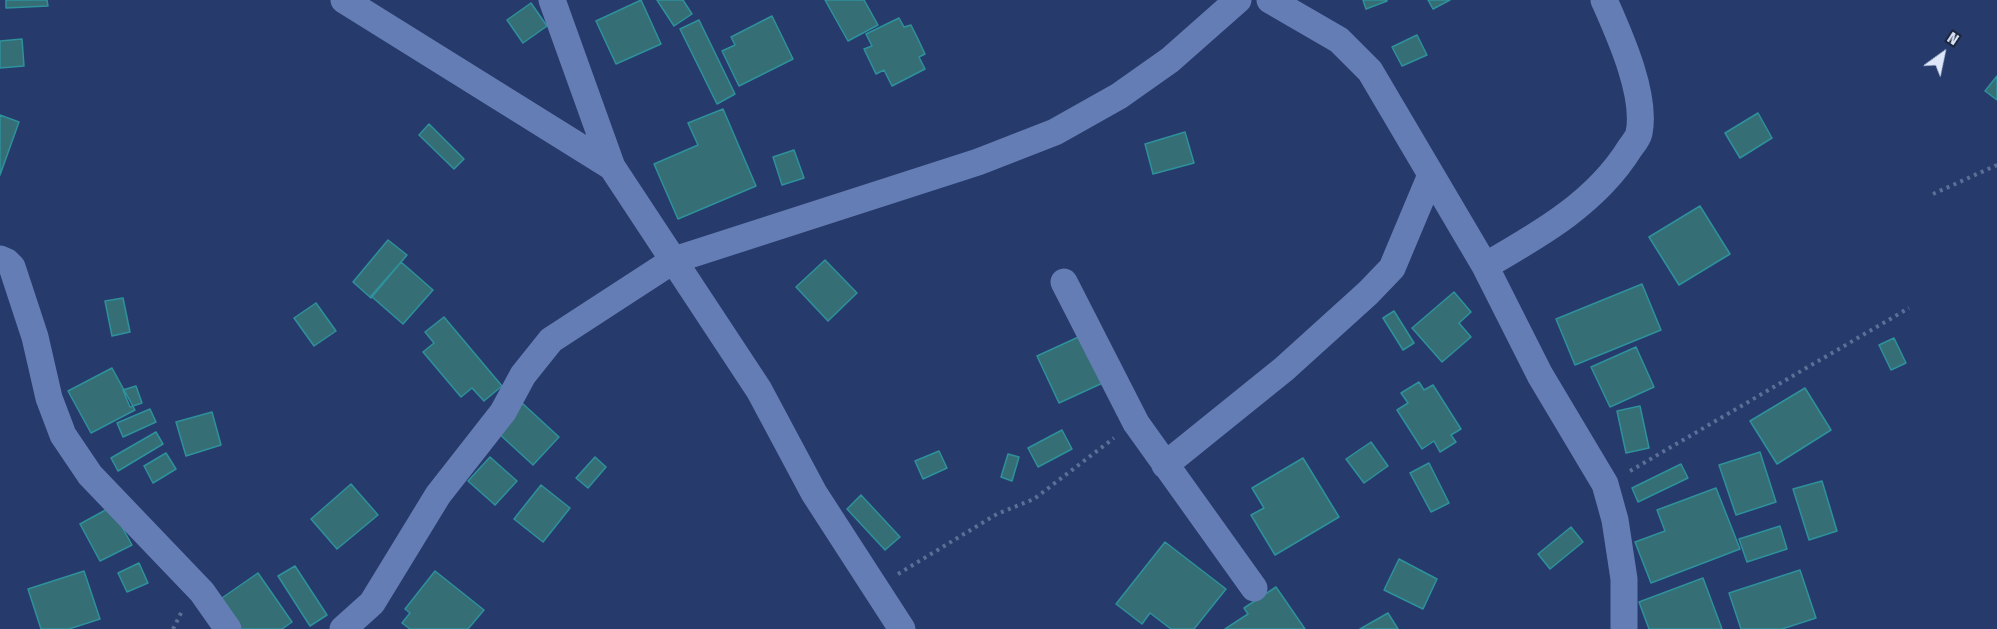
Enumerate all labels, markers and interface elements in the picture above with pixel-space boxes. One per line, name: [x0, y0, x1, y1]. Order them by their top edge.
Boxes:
north arrow: [1913, 24, 1973, 84]
text: N: [1944, 28, 1962, 49]

